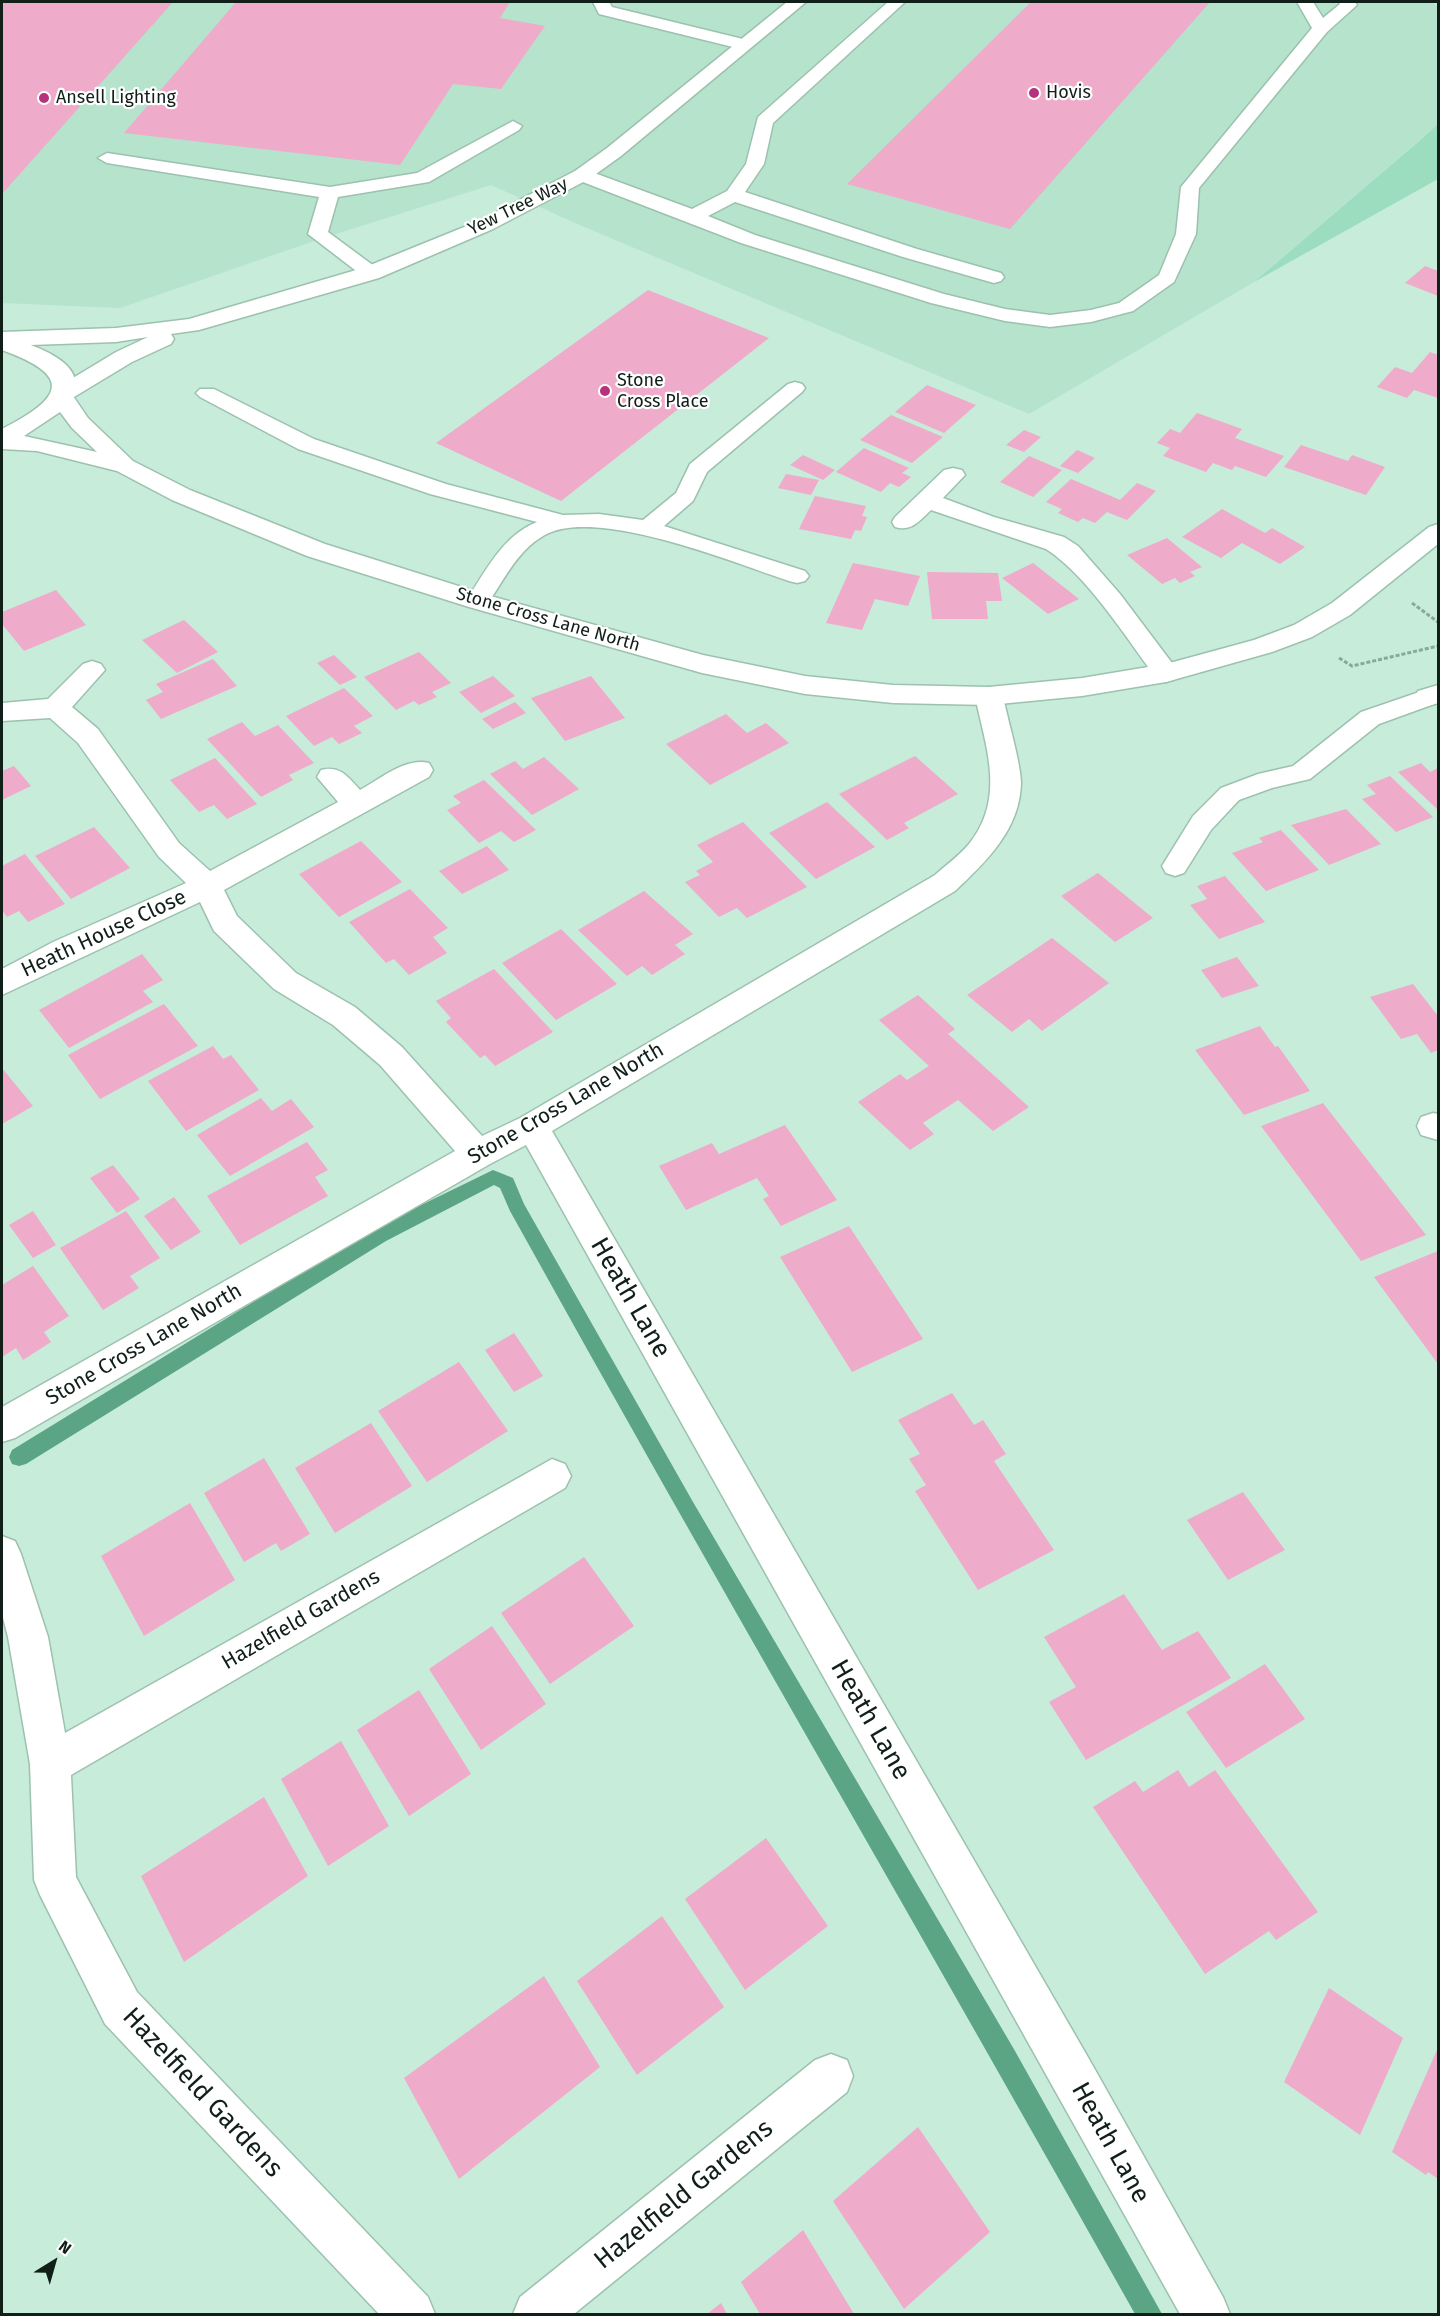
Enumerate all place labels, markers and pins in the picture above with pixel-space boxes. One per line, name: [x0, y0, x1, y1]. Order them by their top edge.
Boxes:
place label: Hovis: [1046, 82, 1091, 104]
marker: Hovis: [1027, 86, 1041, 100]
place label: Ansell Lighting: [56, 87, 176, 109]
marker: Ansell Lighting: [37, 91, 51, 105]
place label: Stone Cross Place: [617, 370, 708, 412]
marker: Stone Cross Place: [598, 384, 612, 398]

